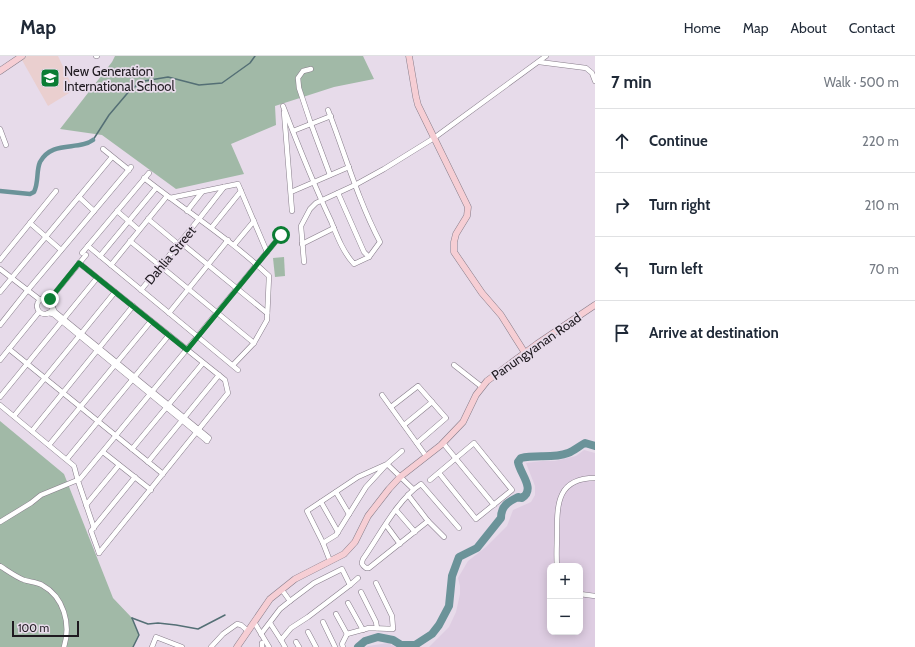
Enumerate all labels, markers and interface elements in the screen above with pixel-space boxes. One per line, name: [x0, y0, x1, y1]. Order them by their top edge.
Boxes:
text: Map: [20, 16, 56, 39]
text: Home: [684, 19, 721, 37]
text: Map: [743, 19, 768, 37]
text: About: [790, 19, 827, 37]
text: Contact: [849, 19, 895, 37]
place label: New Generation International School: [64, 63, 175, 94]
school or university icon: New Generation International School: [39, 67, 61, 89]
text: 7 min: [611, 72, 652, 92]
text: Walk · 500 m: [824, 74, 899, 90]
icon: ahead: [611, 130, 633, 152]
text: Continue: [649, 132, 708, 150]
text: 220 m: [862, 133, 899, 149]
icon: right: [611, 194, 633, 216]
text: Turn right: [649, 196, 710, 214]
text: 210 m: [865, 197, 899, 213]
street label: Dahlia Street: [141, 222, 199, 287]
route start: [272, 226, 290, 244]
icon: left: [611, 258, 633, 280]
text: Turn left: [649, 260, 703, 278]
text: 70 m: [869, 261, 899, 277]
route end: [41, 290, 59, 308]
street label: Panungyanan Road: [488, 309, 584, 383]
icon: arrive: [611, 322, 633, 344]
text: Arrive at destination: [649, 324, 779, 342]
map controls: [547, 563, 583, 635]
button: +: [547, 563, 583, 599]
button: −: [547, 599, 583, 635]
scale bar: [12, 619, 79, 638]
text: 100 m: [18, 621, 49, 635]

